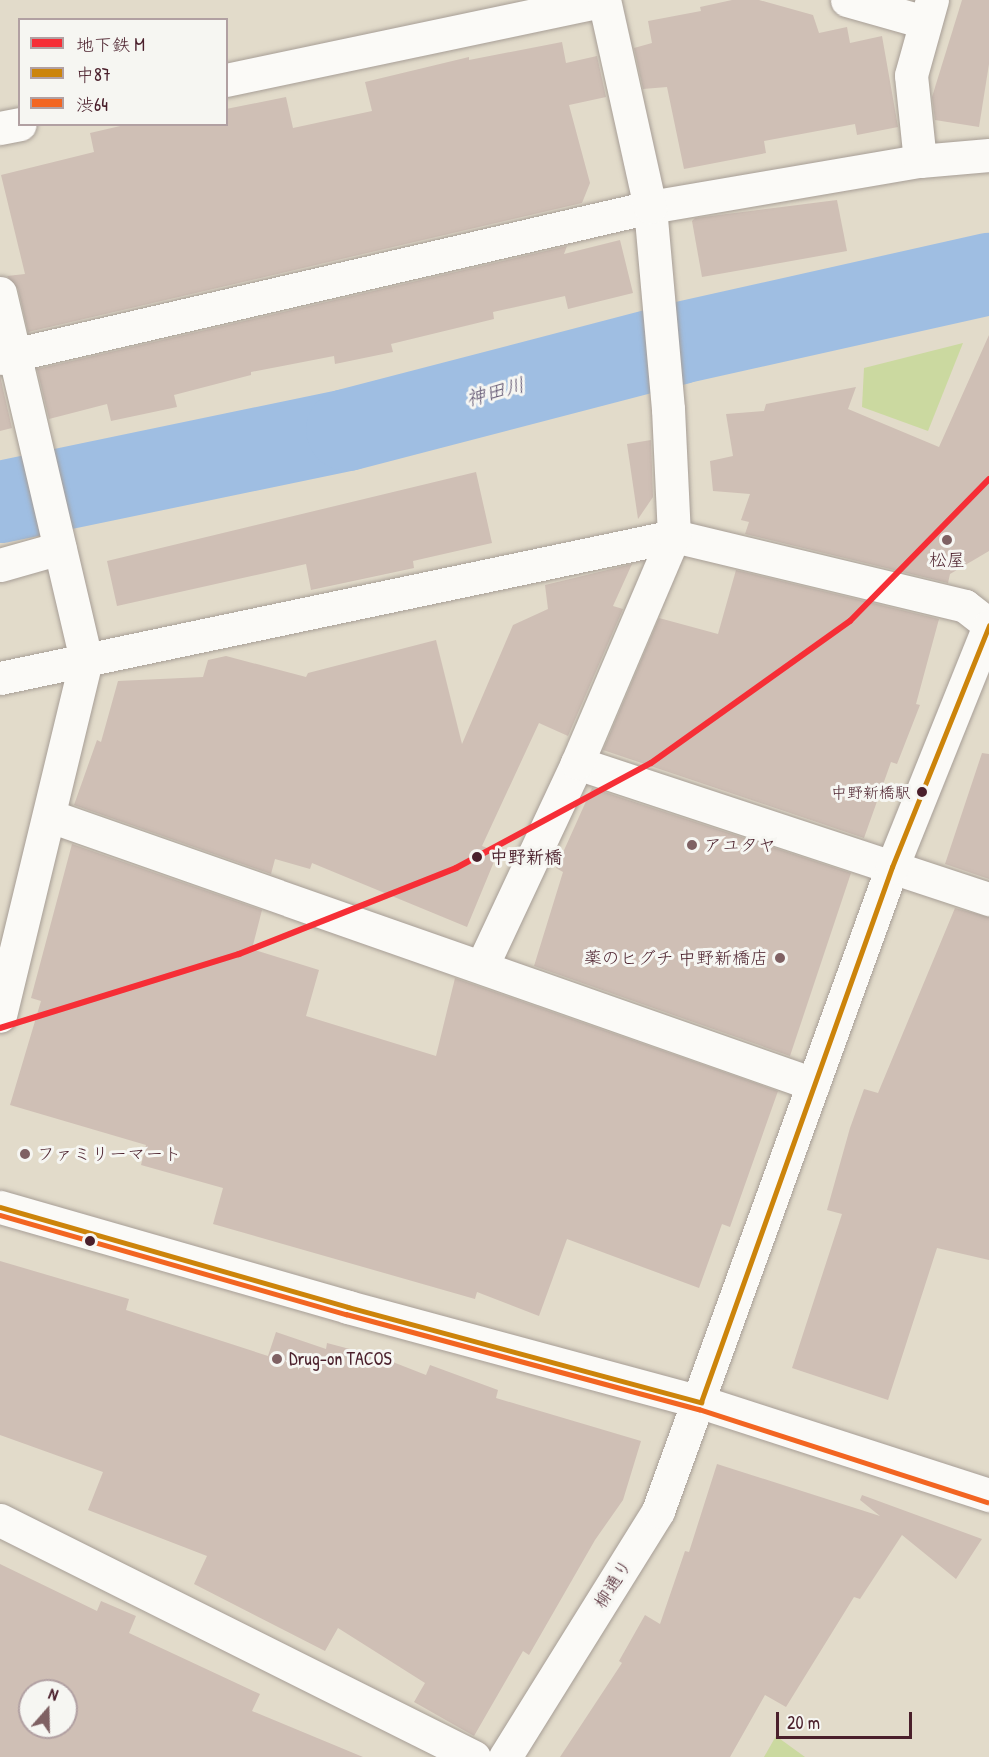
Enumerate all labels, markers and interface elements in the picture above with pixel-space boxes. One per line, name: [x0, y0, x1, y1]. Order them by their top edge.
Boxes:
legend: [18, 18, 228, 126]
text: 地下鉄 M: [76, 32, 145, 57]
text: 中87: [76, 62, 111, 87]
text: 渋64: [76, 92, 108, 117]
water label: 神田川: [463, 372, 527, 410]
marker: 松屋: [940, 533, 954, 547]
place label: 松屋: [929, 549, 965, 571]
place label: 中野新橋駅: [831, 782, 911, 802]
marker: 中野新橋駅: [916, 786, 928, 798]
place label: アユタヤ: [704, 834, 776, 856]
marker: アユタヤ: [685, 838, 699, 852]
place label: 中野新橋: [490, 846, 562, 868]
marker: 中野新橋: [468, 848, 486, 866]
place label: 薬のヒグチ 中野新橋店: [584, 947, 768, 969]
marker: 薬のヒグチ 中野新橋店: [773, 951, 787, 965]
place label: ファミリーマート: [37, 1143, 181, 1165]
marker: ファミリーマート: [18, 1147, 32, 1161]
unlabelled marker: [84, 1235, 96, 1247]
place label: Drug-on TACOS: [289, 1348, 392, 1370]
marker: Drug-on TACOS: [270, 1352, 284, 1366]
street label: 柳通り: [590, 1555, 636, 1613]
north arrow: [18, 1679, 78, 1739]
text: N: [46, 1682, 61, 1706]
scale bar: [779, 1700, 916, 1738]
text: 20 m: [787, 1710, 820, 1735]

